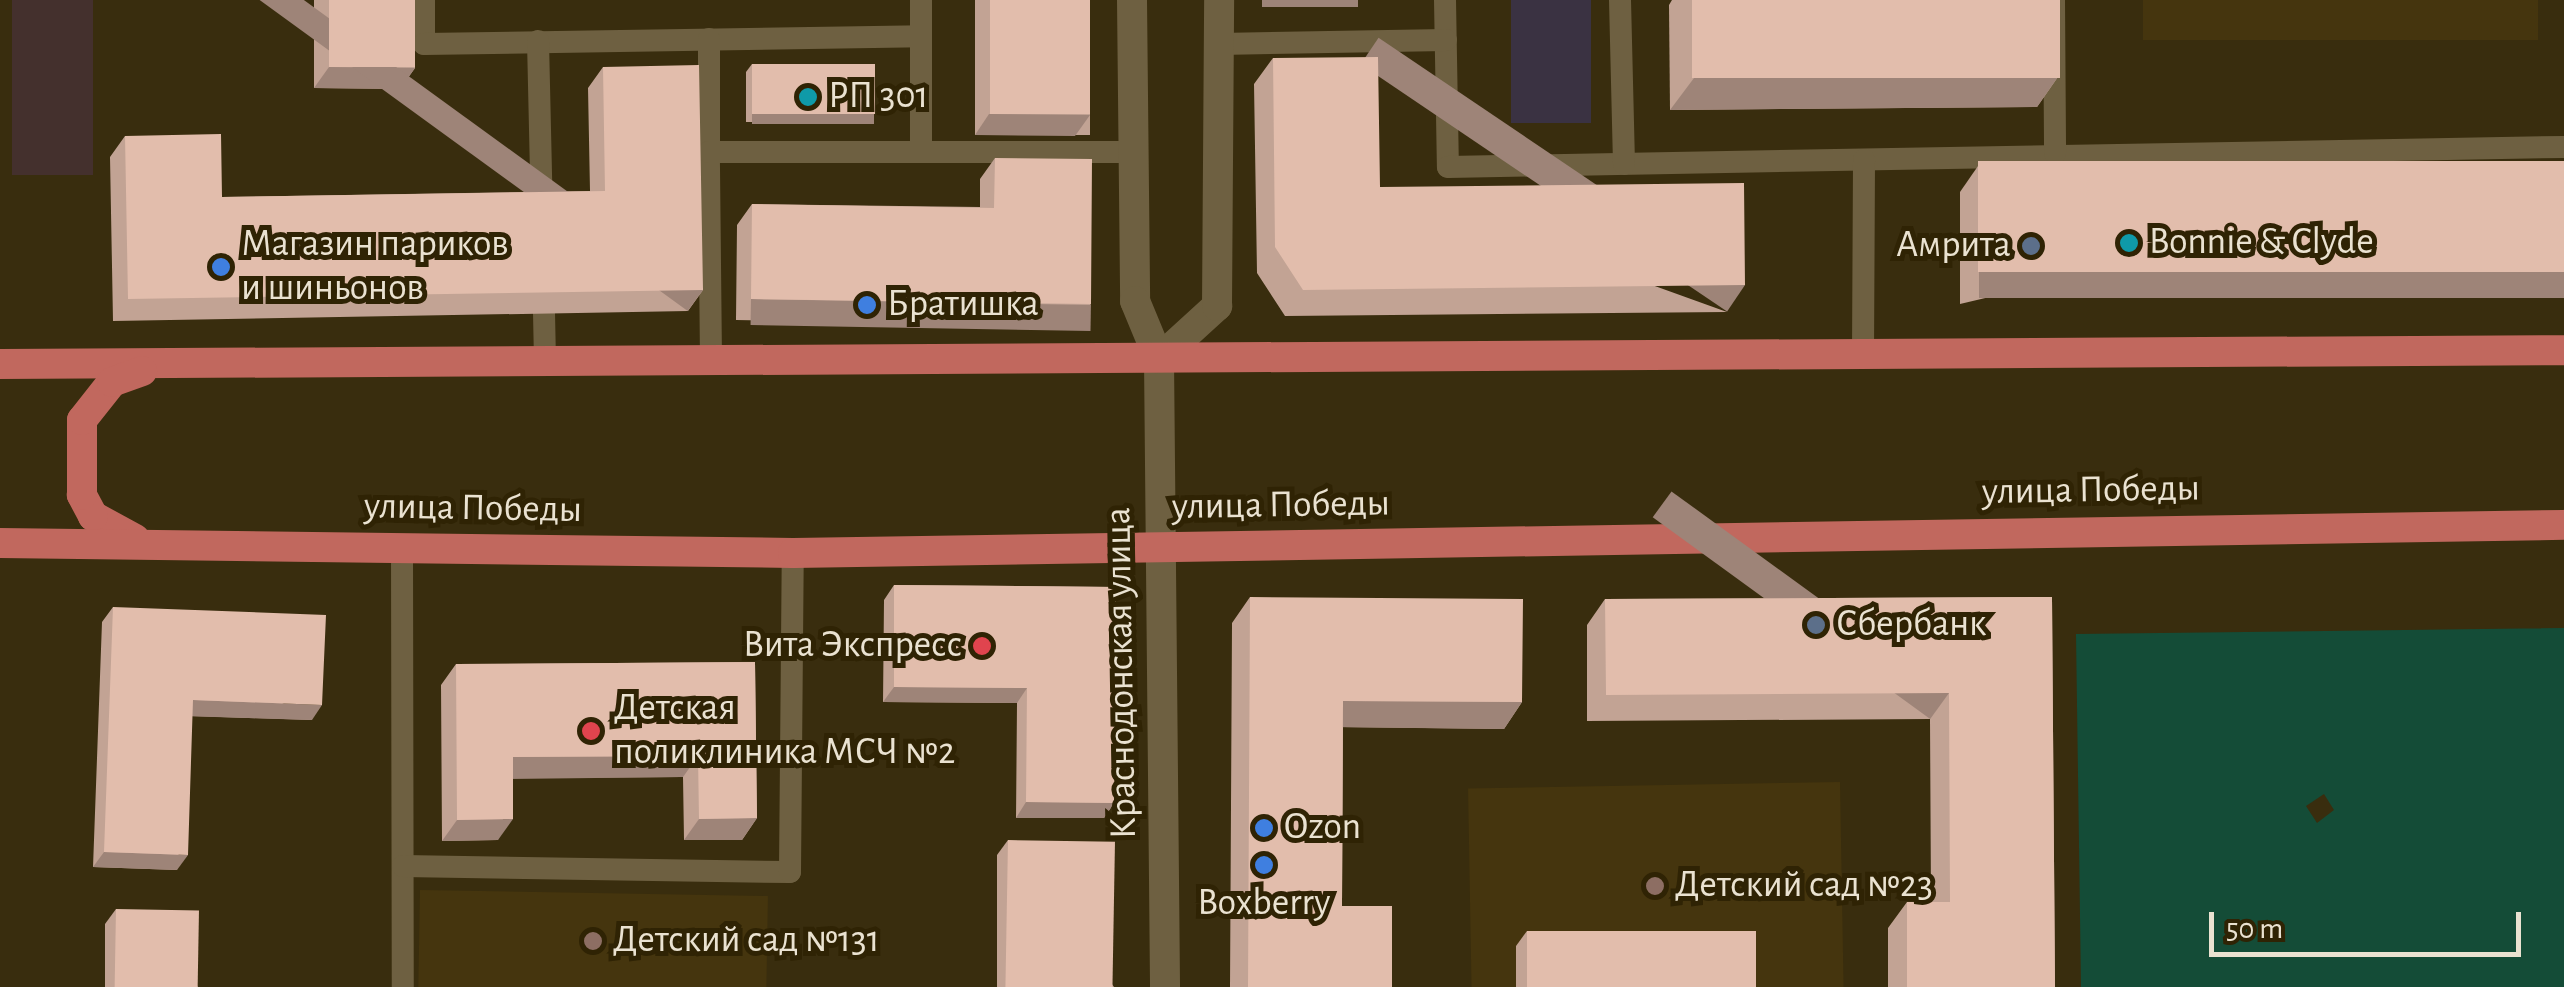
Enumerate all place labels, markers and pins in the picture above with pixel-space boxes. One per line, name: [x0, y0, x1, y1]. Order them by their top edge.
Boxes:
place label: РП 301: [828, 74, 929, 120]
marker: РП 301: [797, 86, 819, 108]
place label: Bonnie & Clyde: [2149, 220, 2374, 266]
place label: Магазин париков и шиньонов: [241, 222, 509, 312]
place label: Амрита: [1896, 223, 2011, 269]
marker: Bonnie & Clyde: [2118, 232, 2140, 254]
marker: Амрита: [2020, 235, 2042, 257]
marker: Магазин париков и шиньонов: [210, 256, 232, 278]
place label: Братишка: [887, 282, 1039, 328]
marker: Братишка: [856, 294, 878, 316]
place label: Сбербанк: [1836, 602, 1986, 648]
marker: Сбербанк: [1805, 614, 1827, 636]
place label: Вита Экспресс: [743, 623, 962, 669]
marker: Вита Экспресс: [971, 635, 993, 657]
place label: Детская поликлиника МСЧ №2: [614, 686, 955, 776]
marker: Детская поликлиника МСЧ №2: [578, 718, 604, 744]
place label: Ozon: [1284, 805, 1361, 851]
marker: Ozon: [1253, 817, 1275, 839]
marker: Boxberry: [1253, 854, 1275, 876]
place label: Детский сад №23: [1675, 863, 1933, 909]
marker: Детский сад №23: [1644, 875, 1666, 897]
place label: Boxberry: [1198, 881, 1330, 927]
place label: Детский сад №131: [613, 918, 880, 964]
marker: Детский сад №131: [582, 930, 604, 952]

